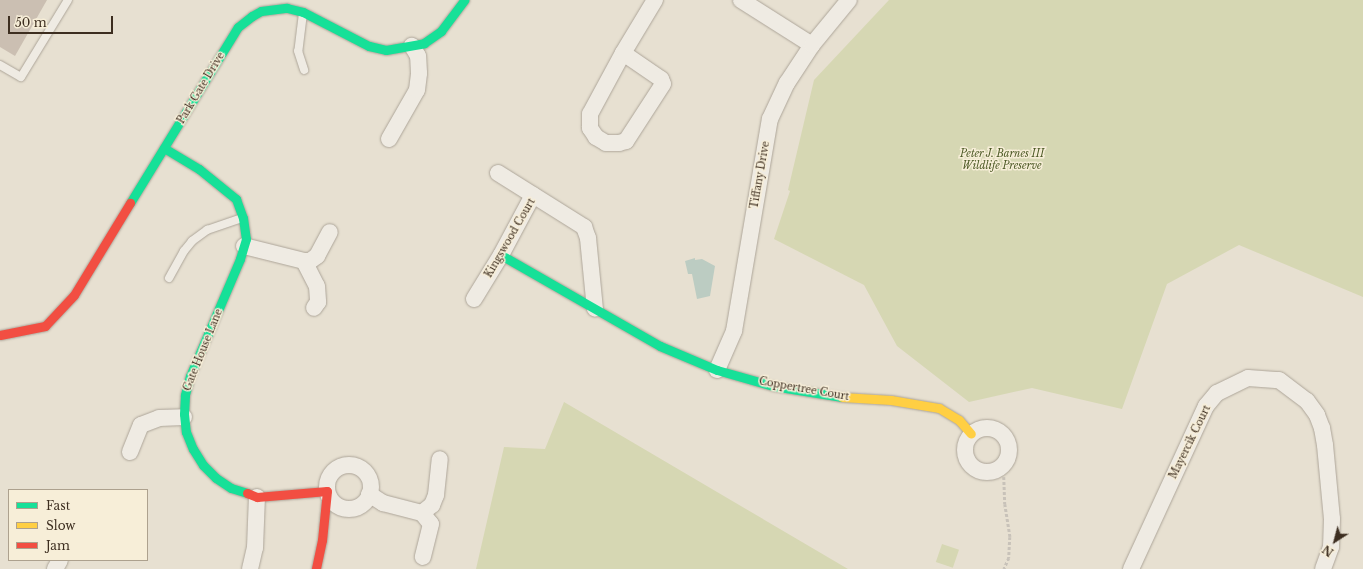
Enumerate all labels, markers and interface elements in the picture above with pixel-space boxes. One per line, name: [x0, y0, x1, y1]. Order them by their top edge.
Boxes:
scale bar: [10, 8, 115, 34]
text: 50 m: [15, 15, 47, 30]
street label: Park Gate Drive: [175, 50, 227, 126]
street label: Tiffany Drive: [748, 140, 772, 210]
park label: Peter J. Barnes III Wildlife Preserve: [960, 147, 1044, 170]
street label: Kingswood Court: [482, 196, 538, 280]
street label: Gate House Lane: [181, 307, 225, 393]
street label: Coppertree Court: [758, 375, 850, 403]
street label: Mayercik Court: [1167, 403, 1213, 481]
legend: [8, 489, 148, 561]
text: Fast: [46, 498, 70, 513]
text: Slow: [46, 518, 75, 533]
north arrow: [1315, 521, 1355, 561]
text: Jam: [46, 538, 70, 553]
text: N: [1320, 542, 1336, 559]

